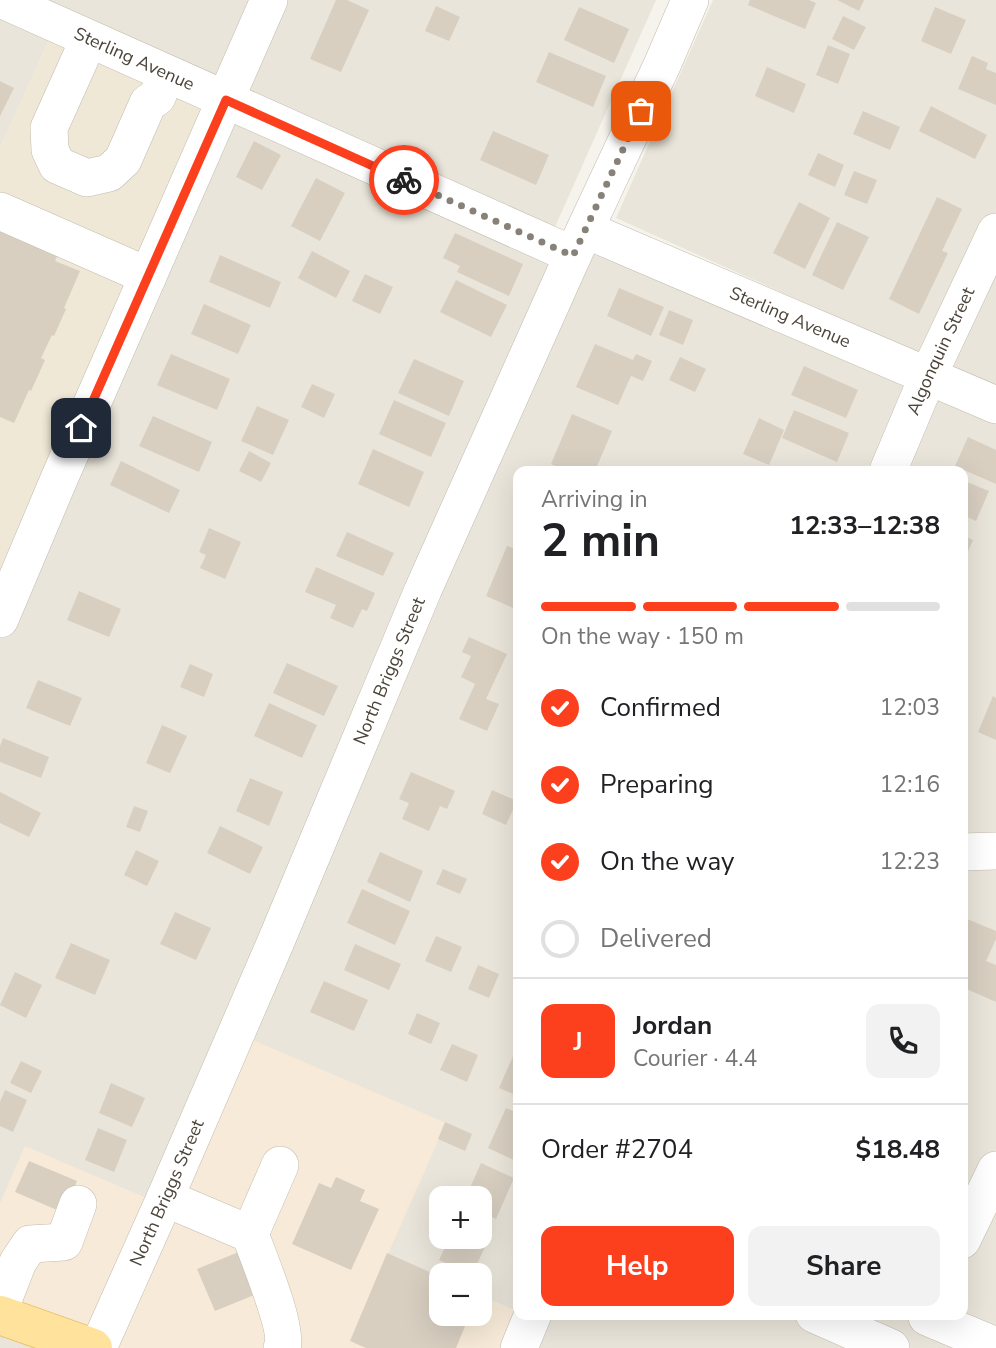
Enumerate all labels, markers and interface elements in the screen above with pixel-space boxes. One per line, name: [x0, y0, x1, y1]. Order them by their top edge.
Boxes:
street label: Sterling Avenue: [70, 21, 198, 96]
pin: [611, 81, 671, 141]
icon: bag: [622, 92, 660, 130]
courier: [369, 145, 439, 215]
icon: bike: [385, 161, 423, 199]
street label: Sterling Avenue: [726, 281, 854, 354]
street label: Algonquin Street: [901, 283, 981, 419]
pin: [51, 398, 111, 458]
icon: home: [62, 409, 100, 447]
text: Arriving in: [541, 484, 648, 515]
text: 12:33–12:38: [789, 508, 940, 543]
text: 2 min: [541, 509, 660, 572]
street label: North Briggs Street: [348, 593, 431, 748]
text: On the way · 150 m: [541, 621, 744, 652]
icon: check: [541, 689, 579, 727]
text: Confirmed: [600, 690, 721, 725]
text: 12:03: [880, 692, 940, 723]
icon: check: [541, 766, 579, 804]
text: Preparing: [600, 767, 713, 802]
text: 12:16: [880, 769, 940, 800]
icon: check: [541, 843, 579, 881]
text: On the way: [600, 844, 734, 879]
text: 12:23: [880, 846, 940, 877]
text: Delivered: [600, 921, 712, 956]
button: phone: [866, 1004, 940, 1078]
text: Jordan: [633, 1008, 712, 1043]
text: J: [573, 1024, 583, 1059]
text: Courier · 4.4: [633, 1043, 757, 1074]
street label: North Briggs Street: [124, 1115, 210, 1270]
text: Order #2704: [541, 1132, 693, 1167]
text: $18.48: [856, 1132, 940, 1167]
map controls: [429, 1186, 492, 1326]
button: +: [429, 1186, 492, 1249]
button: Help: [541, 1226, 734, 1306]
button: Share: [748, 1226, 940, 1306]
button: −: [429, 1263, 492, 1326]

